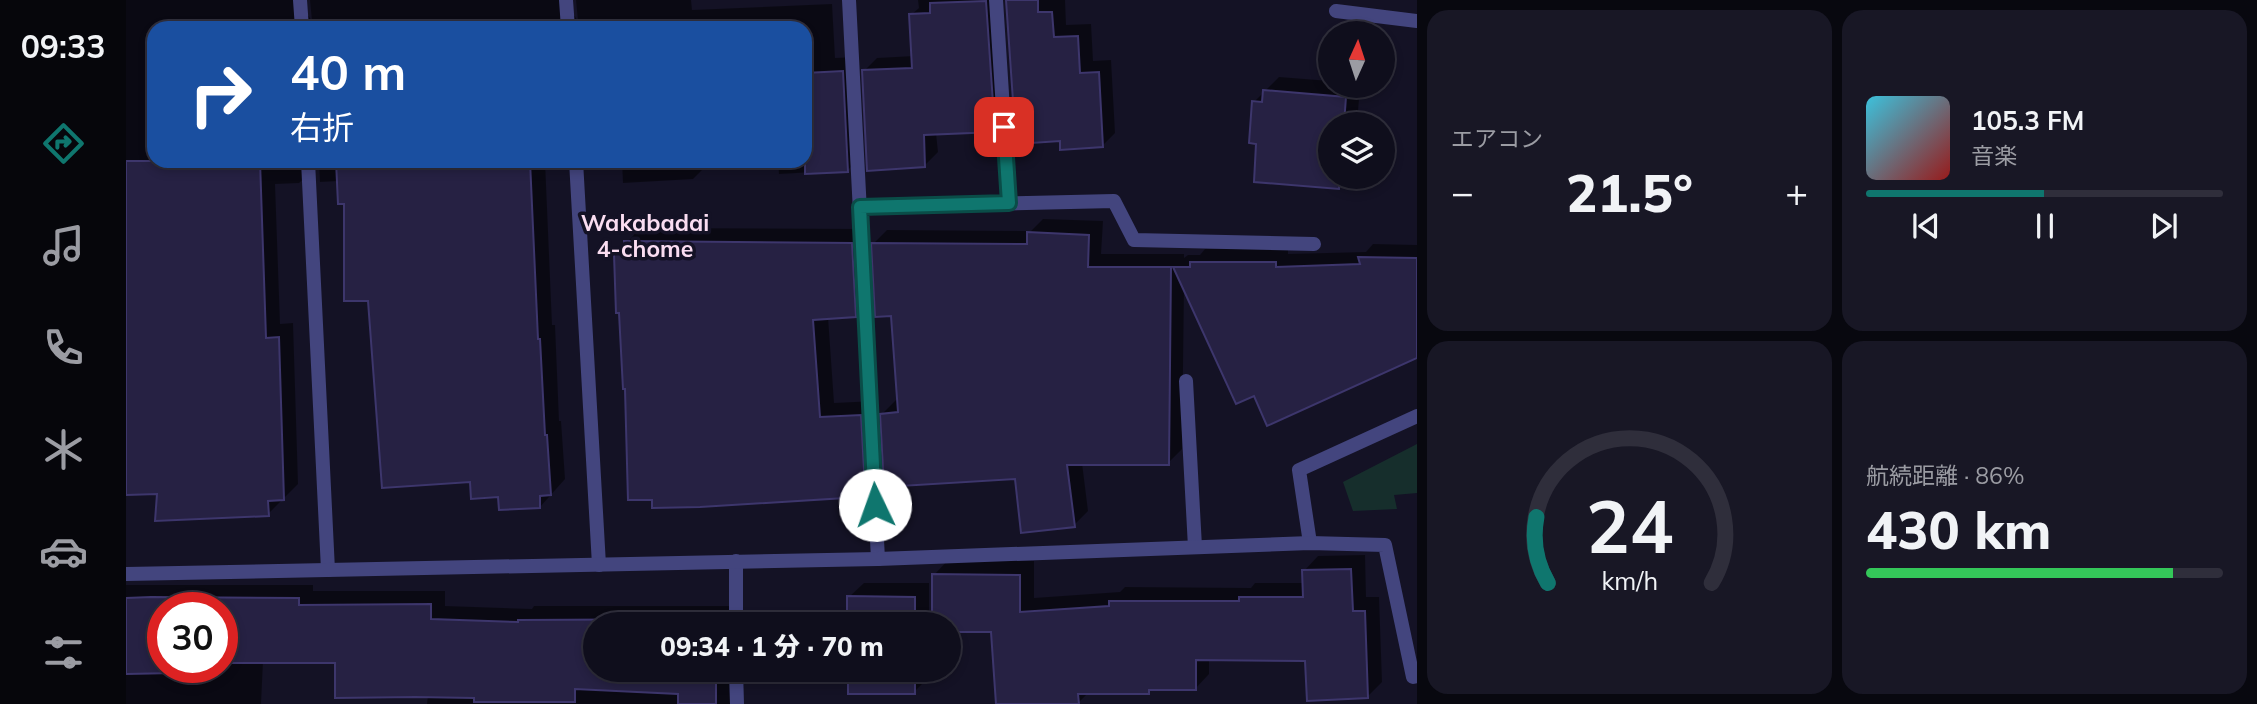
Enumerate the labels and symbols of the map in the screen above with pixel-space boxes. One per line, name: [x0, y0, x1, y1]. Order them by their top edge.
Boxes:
north arrow: [1318, 21, 1395, 98]
pin: [974, 97, 1034, 157]
district label: Wakabadai 4-chome: [581, 208, 709, 263]
position arrow: [838, 468, 912, 542]
speed limit sign: 30: [147, 592, 238, 683]

